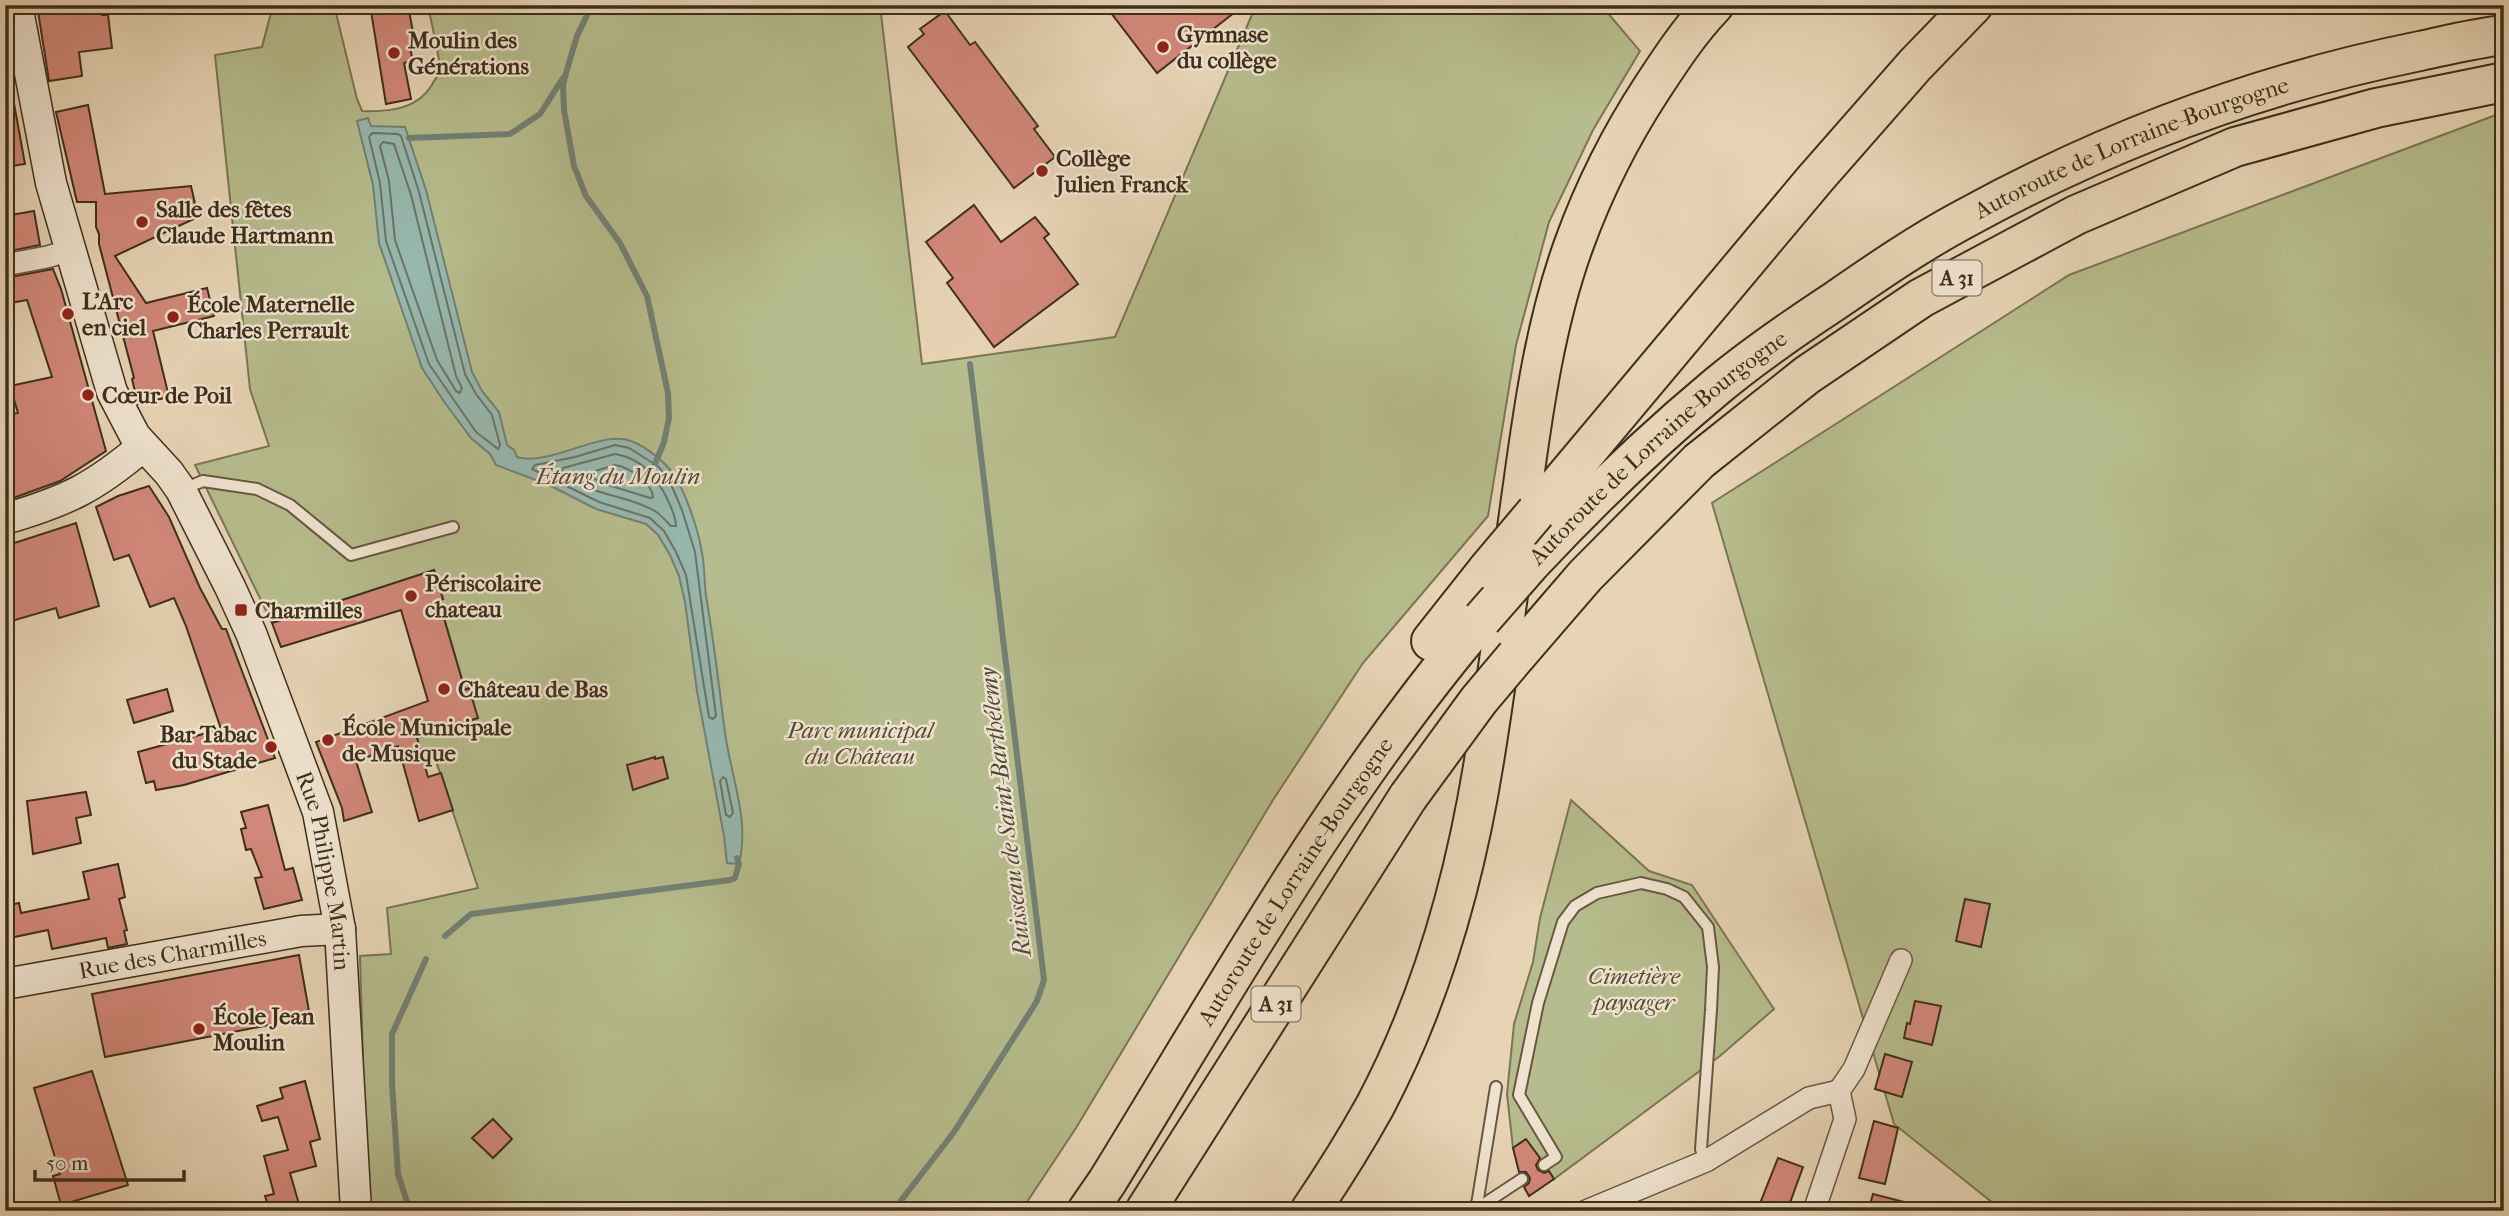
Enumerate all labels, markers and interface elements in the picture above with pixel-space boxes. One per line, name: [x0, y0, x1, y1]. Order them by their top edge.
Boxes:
place label: Gymnase du collège: [1177, 21, 1277, 74]
place label: Moulin des Générations: [408, 27, 529, 80]
marker: Gymnase du collège: [1155, 39, 1171, 55]
marker: Moulin des Générations: [386, 45, 402, 61]
street label: Autoroute de Lorraine-Bourgogne: [1969, 71, 2292, 225]
place label: Collège Julien Franck: [1054, 145, 1189, 198]
marker: Collège Julien Franck: [1034, 163, 1050, 179]
place label: Salle des fêtes Claude Hartmann: [156, 196, 334, 249]
marker: Salle des fêtes Claude Hartmann: [134, 214, 150, 230]
road number: A 31: [1932, 260, 1982, 296]
place label: L'Arc en ciel: [82, 288, 147, 341]
place label: École Maternelle Charles Perrault: [187, 290, 355, 344]
marker: L'Arc en ciel: [60, 306, 76, 322]
marker: École Maternelle Charles Perrault: [165, 309, 181, 325]
street label: Autoroute de Lorraine-Bourgogne: [1523, 324, 1792, 571]
place label: Cœur de Poil: [102, 382, 232, 409]
marker: Cœur de Poil: [80, 387, 96, 403]
water label: Étang du Moulin: [534, 462, 700, 490]
place label: Périscolaire chateau: [425, 570, 542, 623]
marker: Périscolaire chateau: [403, 588, 419, 604]
place label: Charmilles: [255, 597, 363, 624]
marker: Charmilles: [233, 602, 249, 618]
water label: Ruisseau de Saint-Barthélemy: [973, 665, 1037, 960]
place label: Château de Bas: [458, 676, 609, 703]
marker: Château de Bas: [436, 681, 452, 697]
place label: École Municipale de Musique: [342, 713, 512, 767]
park label: Parc municipal du Château: [786, 717, 935, 770]
place label: Bar Tabac du Stade: [160, 721, 258, 774]
marker: École Municipale de Musique: [320, 732, 336, 748]
street label: Autoroute de Lorraine-Bourgogne: [1191, 732, 1398, 1031]
marker: Bar Tabac du Stade: [263, 739, 279, 755]
street label: Rue Philippe Martin: [290, 767, 356, 972]
street label: Rue des Charmilles: [76, 924, 268, 984]
park label: Cimetière paysager: [1588, 963, 1681, 1016]
road number: A 31: [1252, 986, 1300, 1021]
place label: École Jean Moulin: [213, 1002, 315, 1056]
marker: École Jean Moulin: [191, 1021, 207, 1037]
scale bar: [35, 1139, 184, 1183]
text: 50 m: [46, 1151, 89, 1175]

